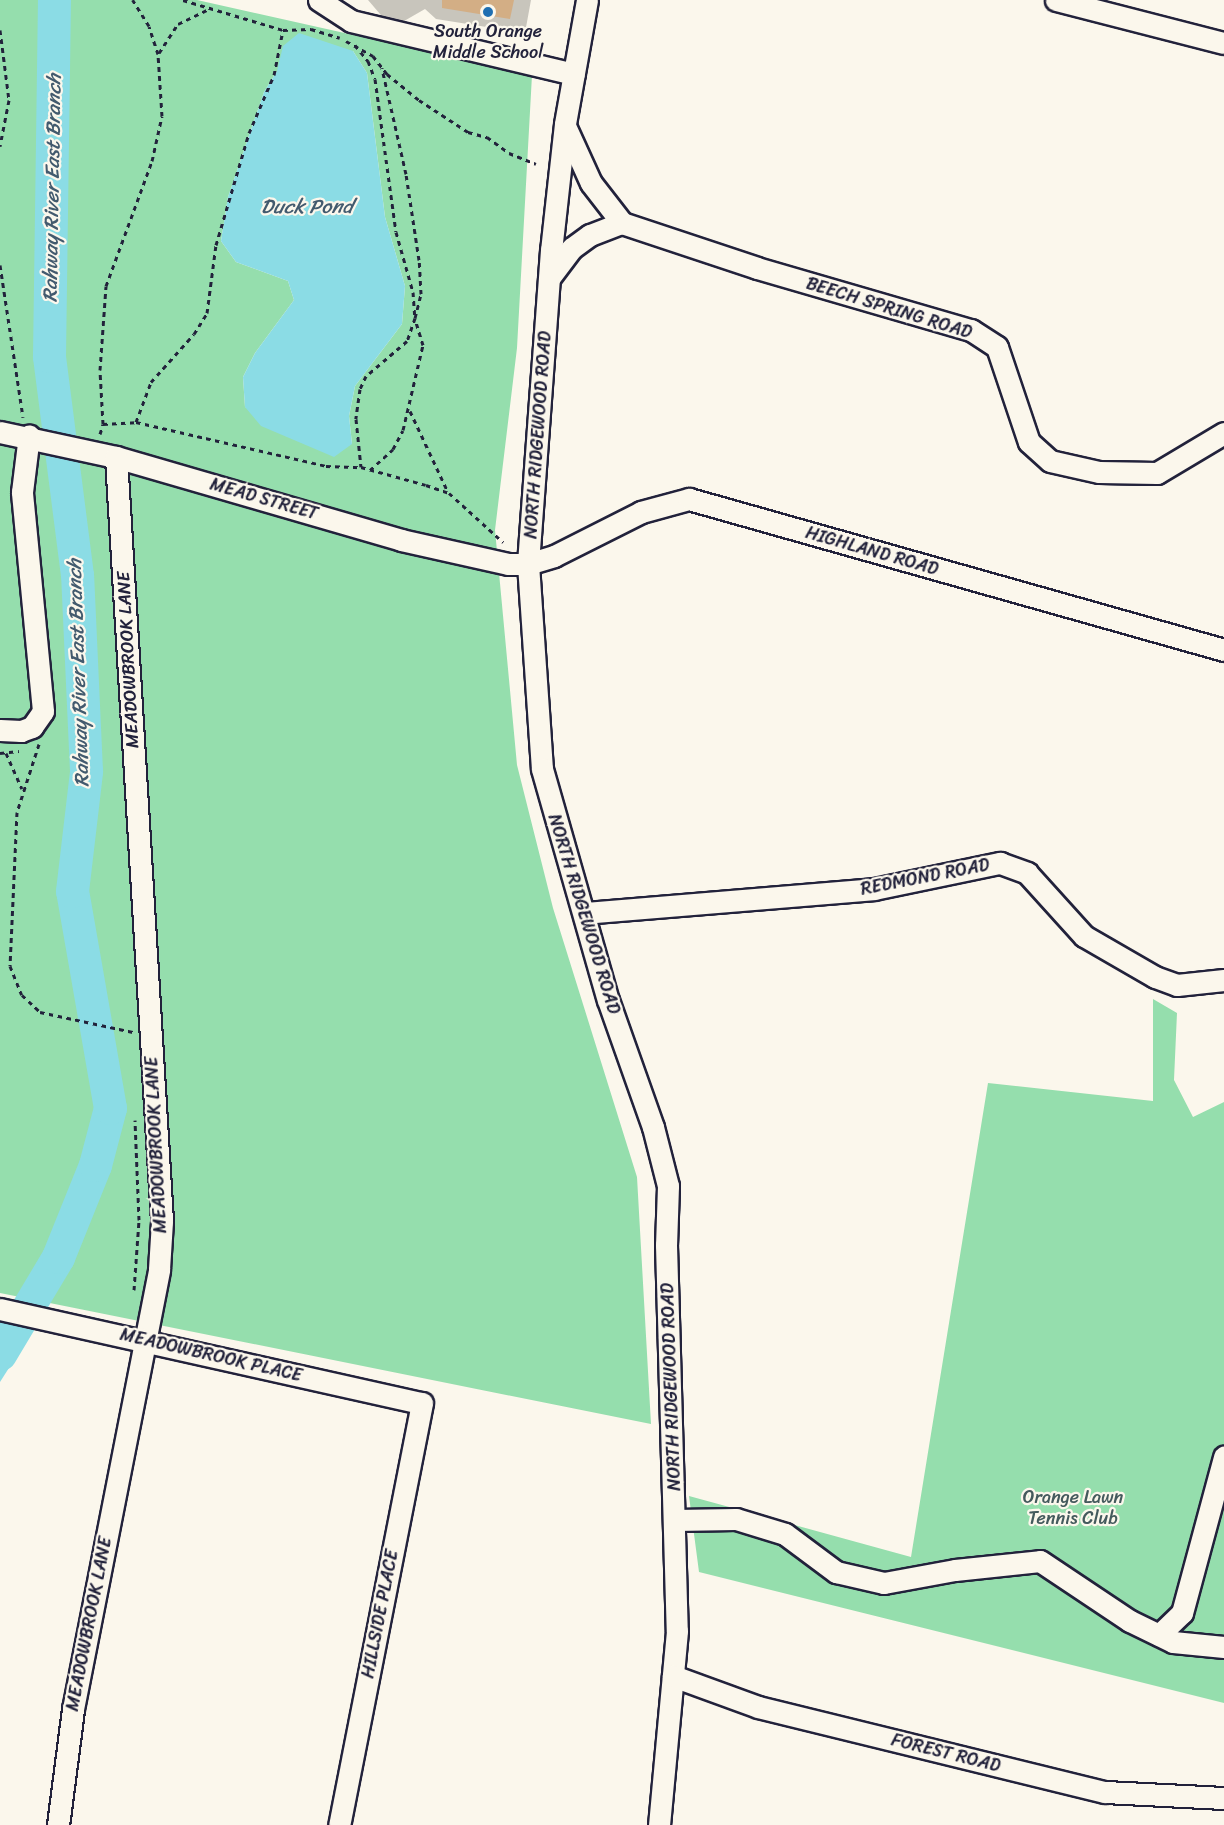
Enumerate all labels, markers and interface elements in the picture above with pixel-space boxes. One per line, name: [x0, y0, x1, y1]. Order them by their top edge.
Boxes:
marker: South Orange Middle School: [481, 5, 495, 19]
place label: South Orange Middle School: [433, 21, 543, 63]
water label: Rahway River East Branch: [38, 73, 66, 303]
water label: Duck Pond: [261, 194, 353, 218]
street label: BEECH SPRING ROAD: [803, 272, 975, 344]
street label: NORTH RIDGEWOOD ROAD: [520, 330, 556, 540]
street label: MEAD STREET: [207, 473, 321, 525]
street label: HIGHLAND ROAD: [803, 522, 941, 580]
water label: Rahway River East Branch: [62, 558, 94, 788]
street label: MEADOWBROOK LANE: [113, 571, 143, 749]
street label: NORTH RIDGEWOOD ROAD: [543, 811, 625, 1017]
street label: REDMOND ROAD: [859, 854, 991, 900]
street label: MEADOWBROOK LANE: [141, 1056, 171, 1234]
street label: NORTH RIDGEWOOD ROAD: [657, 1282, 685, 1492]
street label: MEADOWBROOK PLACE: [118, 1324, 304, 1386]
park label: Orange Lawn Tennis Club: [1023, 1487, 1123, 1530]
street label: MEADOWBROOK LANE: [62, 1535, 116, 1713]
street label: HILLSIDE PLACE: [357, 1548, 403, 1680]
street label: FOREST ROAD: [889, 1729, 1003, 1777]

